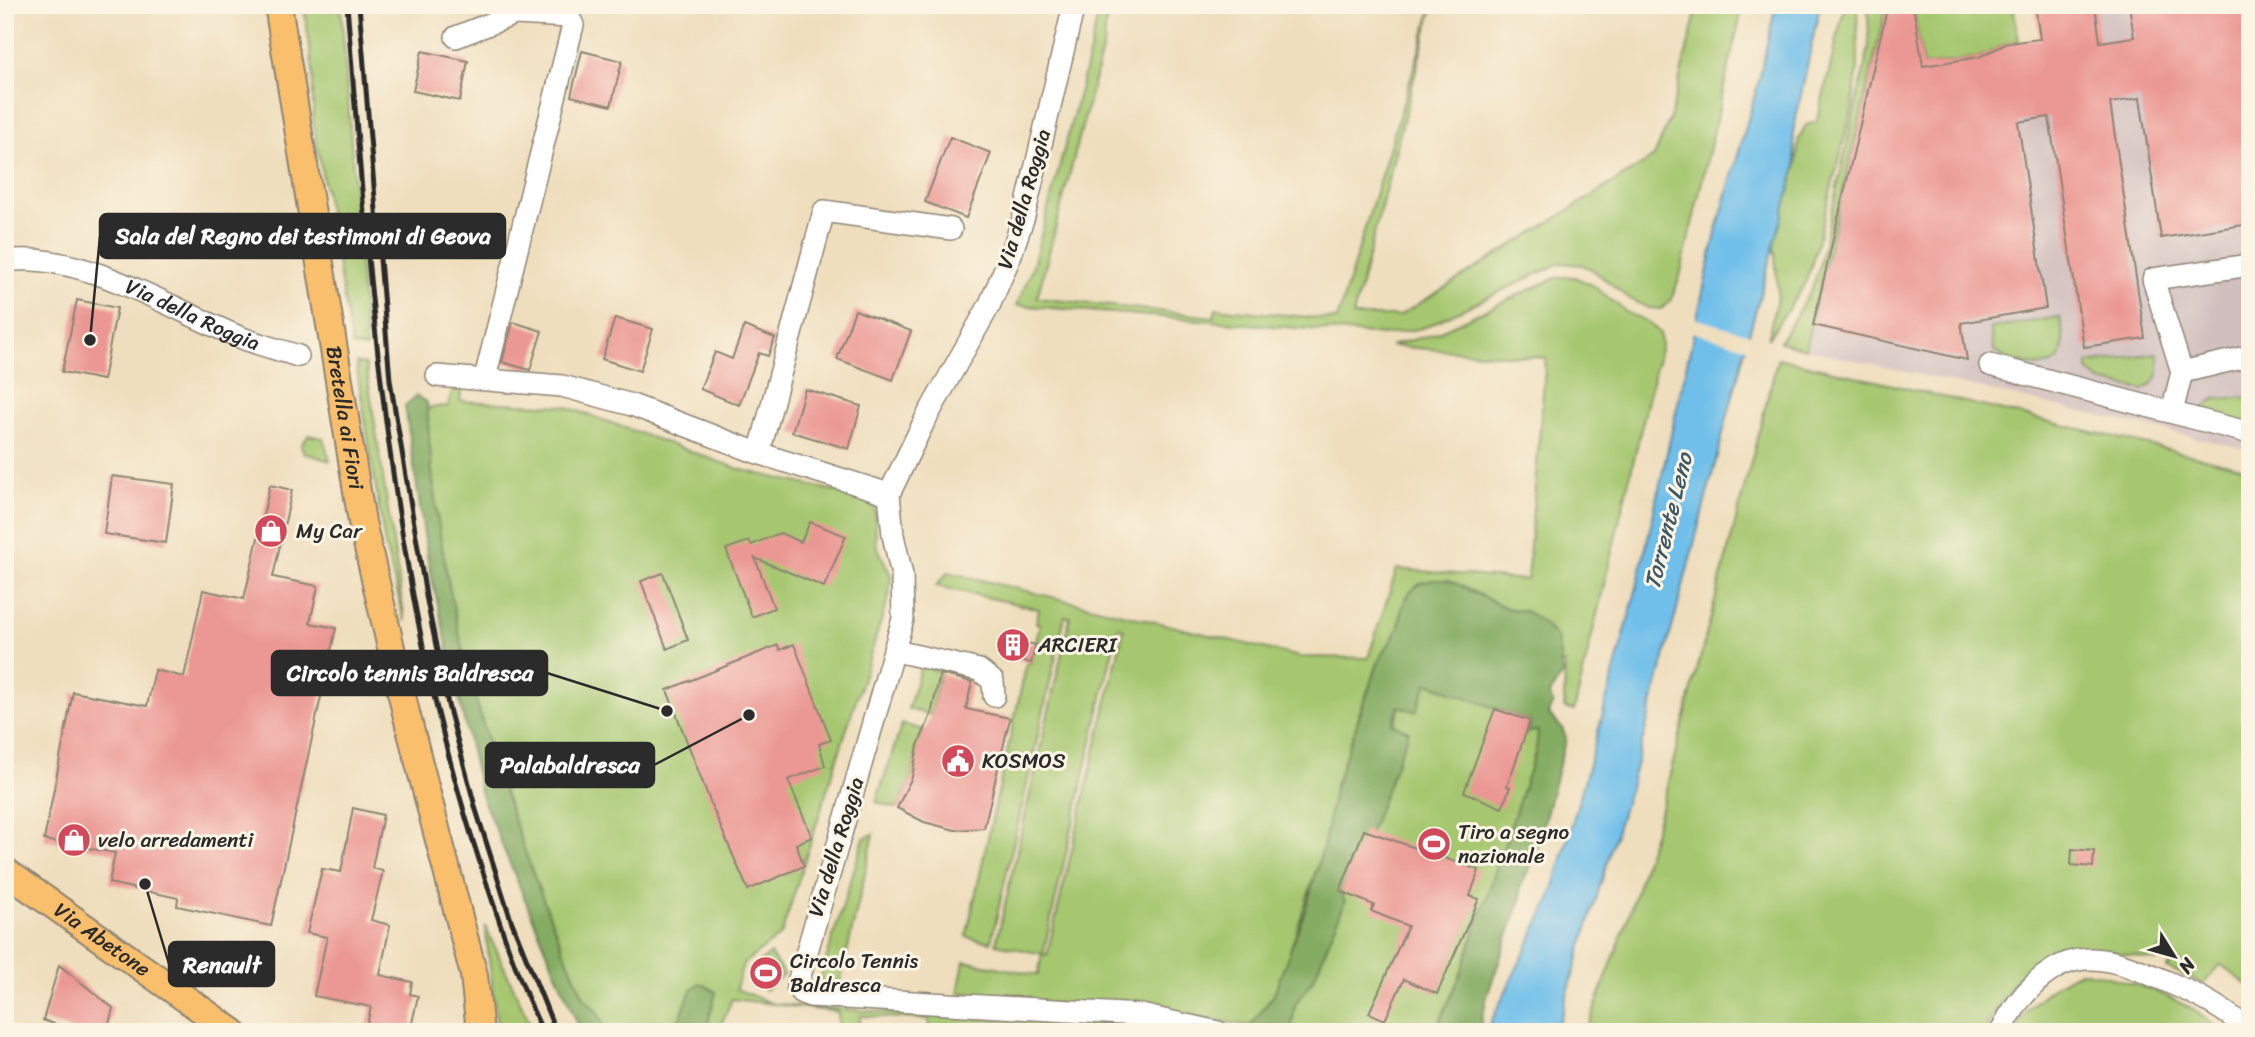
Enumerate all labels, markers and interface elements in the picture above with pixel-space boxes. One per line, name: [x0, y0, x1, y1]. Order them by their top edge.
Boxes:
street label: Via della Roggia: [986, 124, 1062, 274]
callout: Sala del Regno dei testimoni di Geova: [100, 214, 505, 258]
text: Sala del Regno dei testimoni di Geova: [114, 216, 491, 257]
street label: Via della Roggia: [119, 268, 265, 362]
street label: Bretella ai Fiori: [315, 343, 376, 493]
water label: Torrente Leno: [1632, 447, 1706, 594]
shop icon: My Car: [252, 512, 290, 550]
place label: My Car: [296, 512, 363, 550]
building icon: ARCIERI: [994, 626, 1032, 664]
place label: ARCIERI: [1037, 626, 1118, 664]
callout: Circolo tennis Baldresca: [272, 651, 547, 695]
text: Circolo tennis Baldresca: [286, 653, 535, 694]
public building icon: KOSMOS: [939, 742, 977, 780]
place label: KOSMOS: [982, 742, 1065, 780]
callout: Palabaldresca: [486, 743, 654, 787]
text: Palabaldresca: [500, 745, 641, 786]
street label: Via della Roggia: [797, 772, 875, 922]
place label: Tiro a segno nazionale: [1458, 813, 1570, 875]
shop icon: velo arredamenti: [55, 821, 93, 859]
place label: velo arredamenti: [98, 821, 255, 859]
sports icon: Tiro a segno nazionale: [1415, 825, 1453, 863]
street label: Via Abetone: [46, 892, 159, 988]
north arrow: [2140, 922, 2210, 992]
callout: Renault: [169, 942, 274, 986]
place label: Circolo Tennis Baldresca: [790, 942, 919, 1004]
text: Renault: [182, 945, 263, 986]
text: N: [2170, 950, 2205, 982]
sports icon: Circolo Tennis Baldresca: [747, 954, 785, 992]

